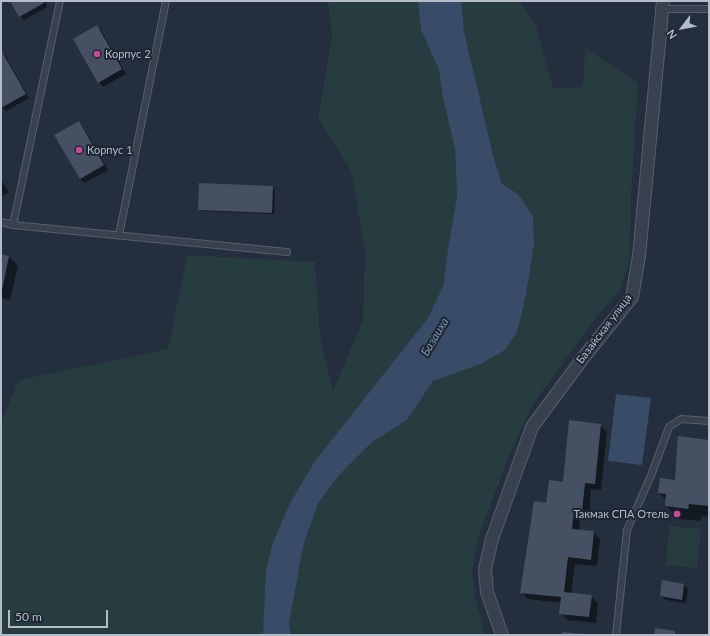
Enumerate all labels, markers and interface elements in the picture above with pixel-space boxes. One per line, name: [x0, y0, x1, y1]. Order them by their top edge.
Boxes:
north arrow: [662, 8, 702, 48]
text: N: [664, 28, 679, 42]
place label: Корпус 2: [105, 47, 151, 61]
marker: Корпус 2: [92, 49, 102, 59]
place label: Корпус 1: [87, 143, 133, 157]
marker: Корпус 1: [74, 145, 84, 155]
street label: Базайская улица: [574, 292, 634, 366]
water label: Базаиха: [418, 315, 452, 359]
place label: Такмак СПА Отель: [574, 507, 669, 521]
marker: Такмак СПА Отель: [672, 509, 682, 519]
scale bar: [10, 602, 110, 628]
text: 50 m: [15, 609, 42, 624]

